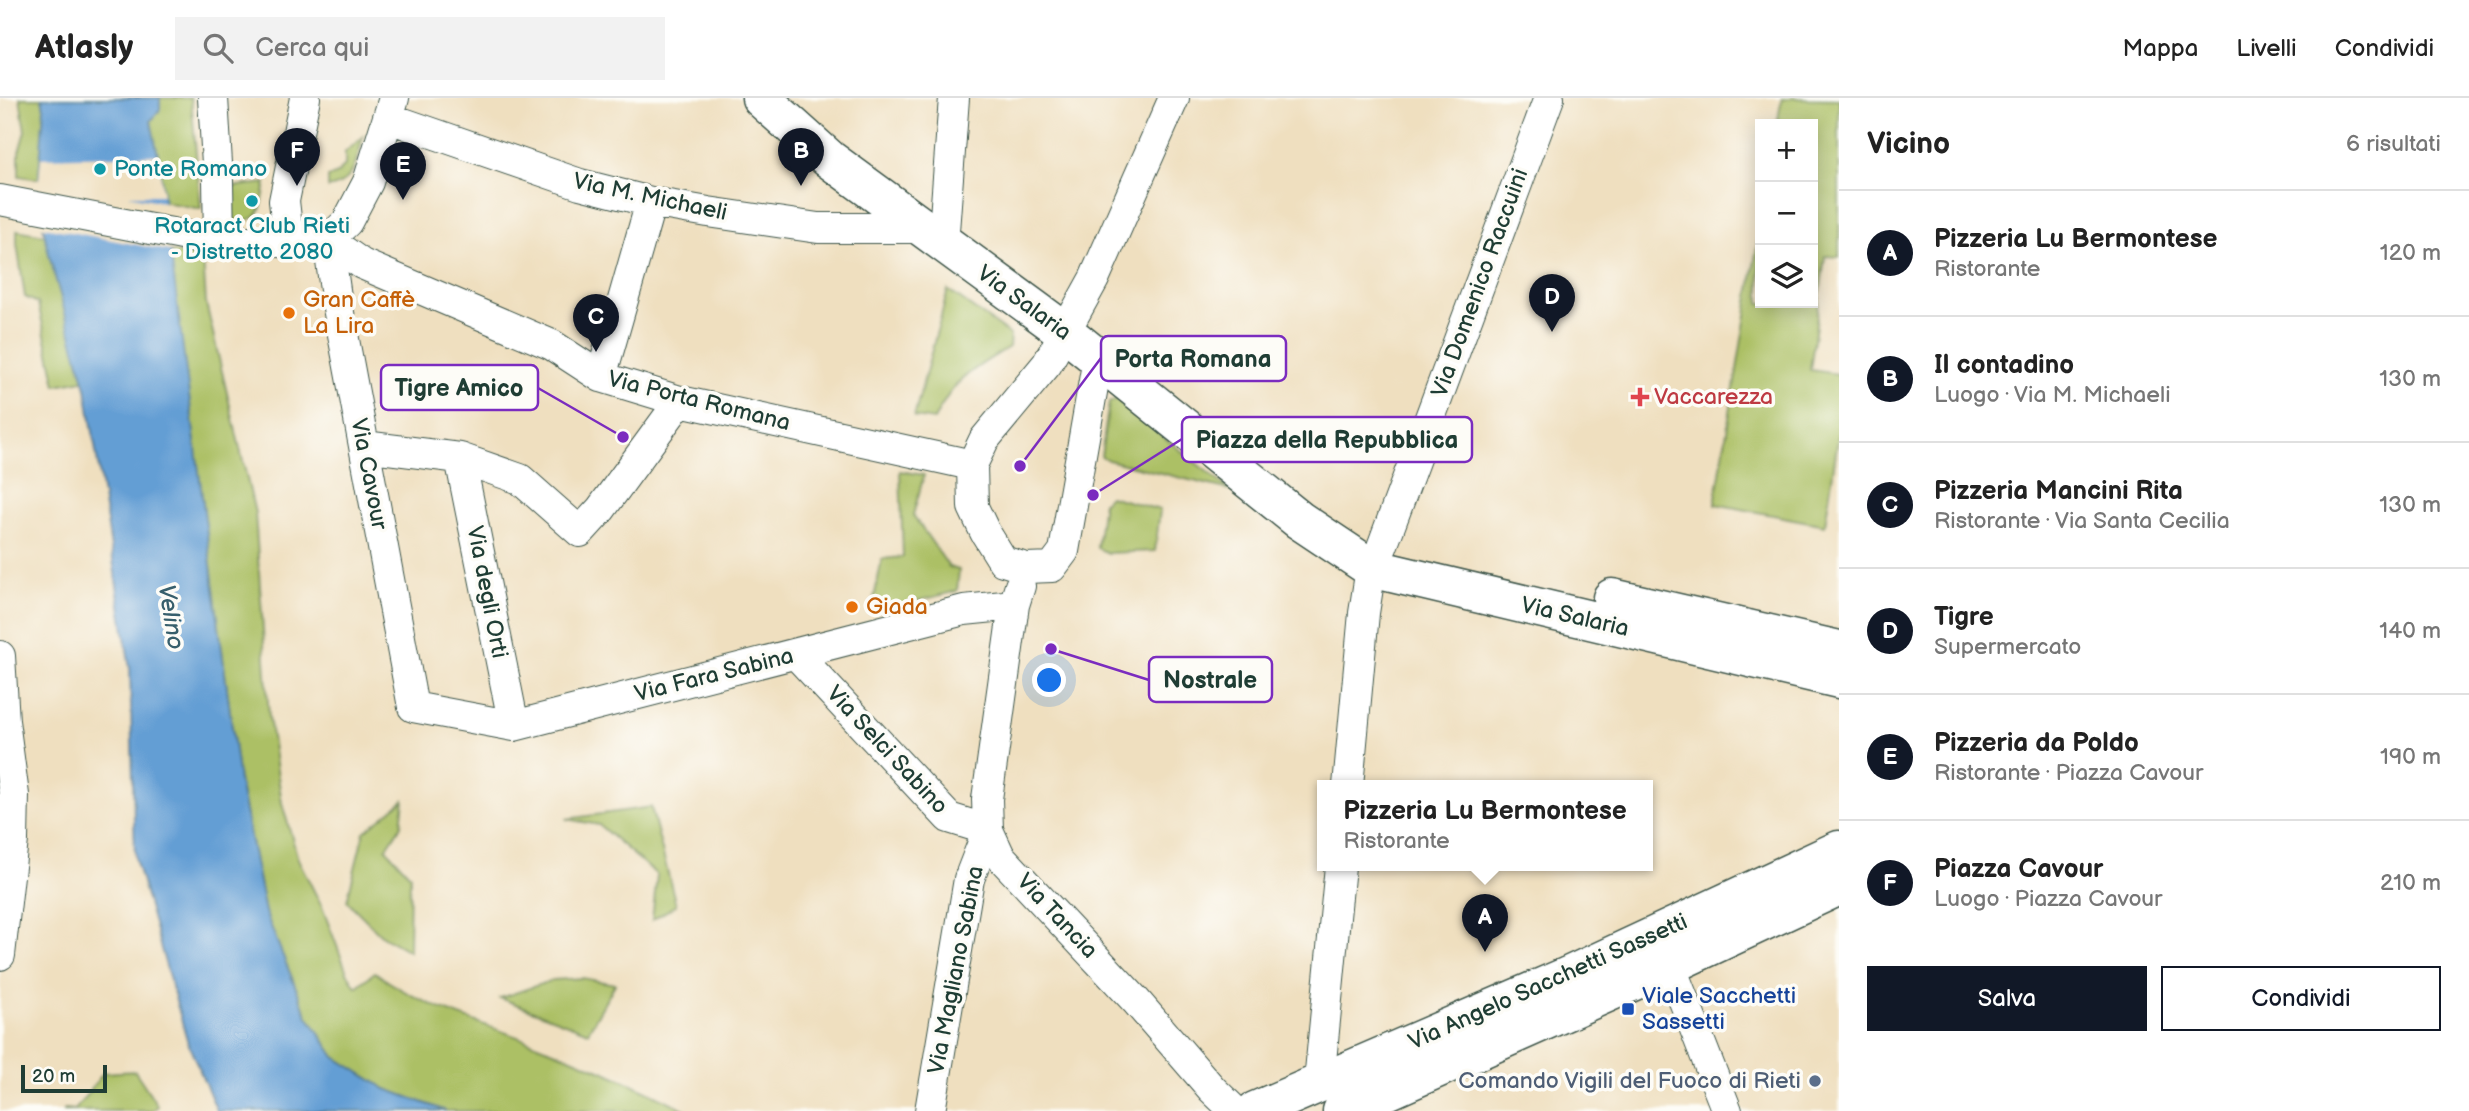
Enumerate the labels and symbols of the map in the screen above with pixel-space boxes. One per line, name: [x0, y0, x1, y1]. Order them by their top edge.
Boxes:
pin: F: [274, 128, 320, 186]
pin: B: [778, 128, 824, 186]
pin: E: [380, 142, 426, 200]
place label: Ponte Romano: [114, 155, 267, 183]
marker: Ponte Romano: [92, 161, 108, 177]
street label: Via Domenico Raccuini: [1426, 165, 1534, 401]
street label: Via M. Michaeli: [570, 167, 730, 227]
marker: Rotaract Club Rieti - Distretto 2080: [244, 193, 260, 209]
place label: Rotaract Club Rieti - Distretto 2080: [154, 212, 350, 266]
street label: Via Salaria: [971, 259, 1077, 347]
pin: D: [1529, 274, 1575, 332]
place label: Gran Caffè La Lira: [303, 286, 415, 340]
pin: C: [573, 294, 619, 352]
marker: Gran Caffè La Lira: [281, 305, 297, 321]
callout: Porta Romana: [1101, 336, 1286, 381]
text: Porta Romana: [1114, 345, 1272, 374]
callout: Tigre Amico: [381, 365, 538, 410]
street label: Via Porta Romana: [605, 365, 793, 437]
text: Tigre Amico: [394, 374, 524, 403]
place label: Vaccarezza: [1654, 383, 1773, 411]
marker: Vaccarezza: [1632, 389, 1648, 405]
street label: Via Cavour: [344, 416, 394, 533]
callout: Piazza della Repubblica: [1182, 417, 1472, 462]
text: Piazza della Repubblica: [1196, 426, 1458, 455]
street label: Via degli Orti: [460, 523, 514, 661]
water label: Velino: [152, 582, 190, 652]
street label: Via Salaria: [1518, 591, 1632, 643]
place label: Giada: [866, 593, 928, 621]
marker: Giada: [844, 599, 860, 615]
street label: Via Fara Sabina: [632, 642, 796, 708]
callout: Nostrale: [1149, 657, 1272, 702]
your location: [1032, 663, 1066, 697]
text: Nostrale: [1163, 666, 1257, 695]
street label: Via Selci Sabino: [820, 680, 954, 820]
street label: Via Magliano Sabina: [922, 864, 990, 1076]
street label: Via Tancia: [1011, 868, 1103, 964]
pin: A: [1462, 894, 1508, 952]
street label: Via Angelo Sacchetti Sassetti: [1404, 908, 1692, 1056]
place label: Viale Sacchetti Sassetti: [1642, 982, 1796, 1036]
marker: Viale Sacchetti Sassetti: [1620, 1001, 1636, 1017]
scale bar: [21, 1062, 107, 1094]
place label: Comando Vigili del Fuoco di Rieti: [1458, 1067, 1801, 1095]
marker: Comando Vigili del Fuoco di Rieti: [1807, 1073, 1823, 1089]

